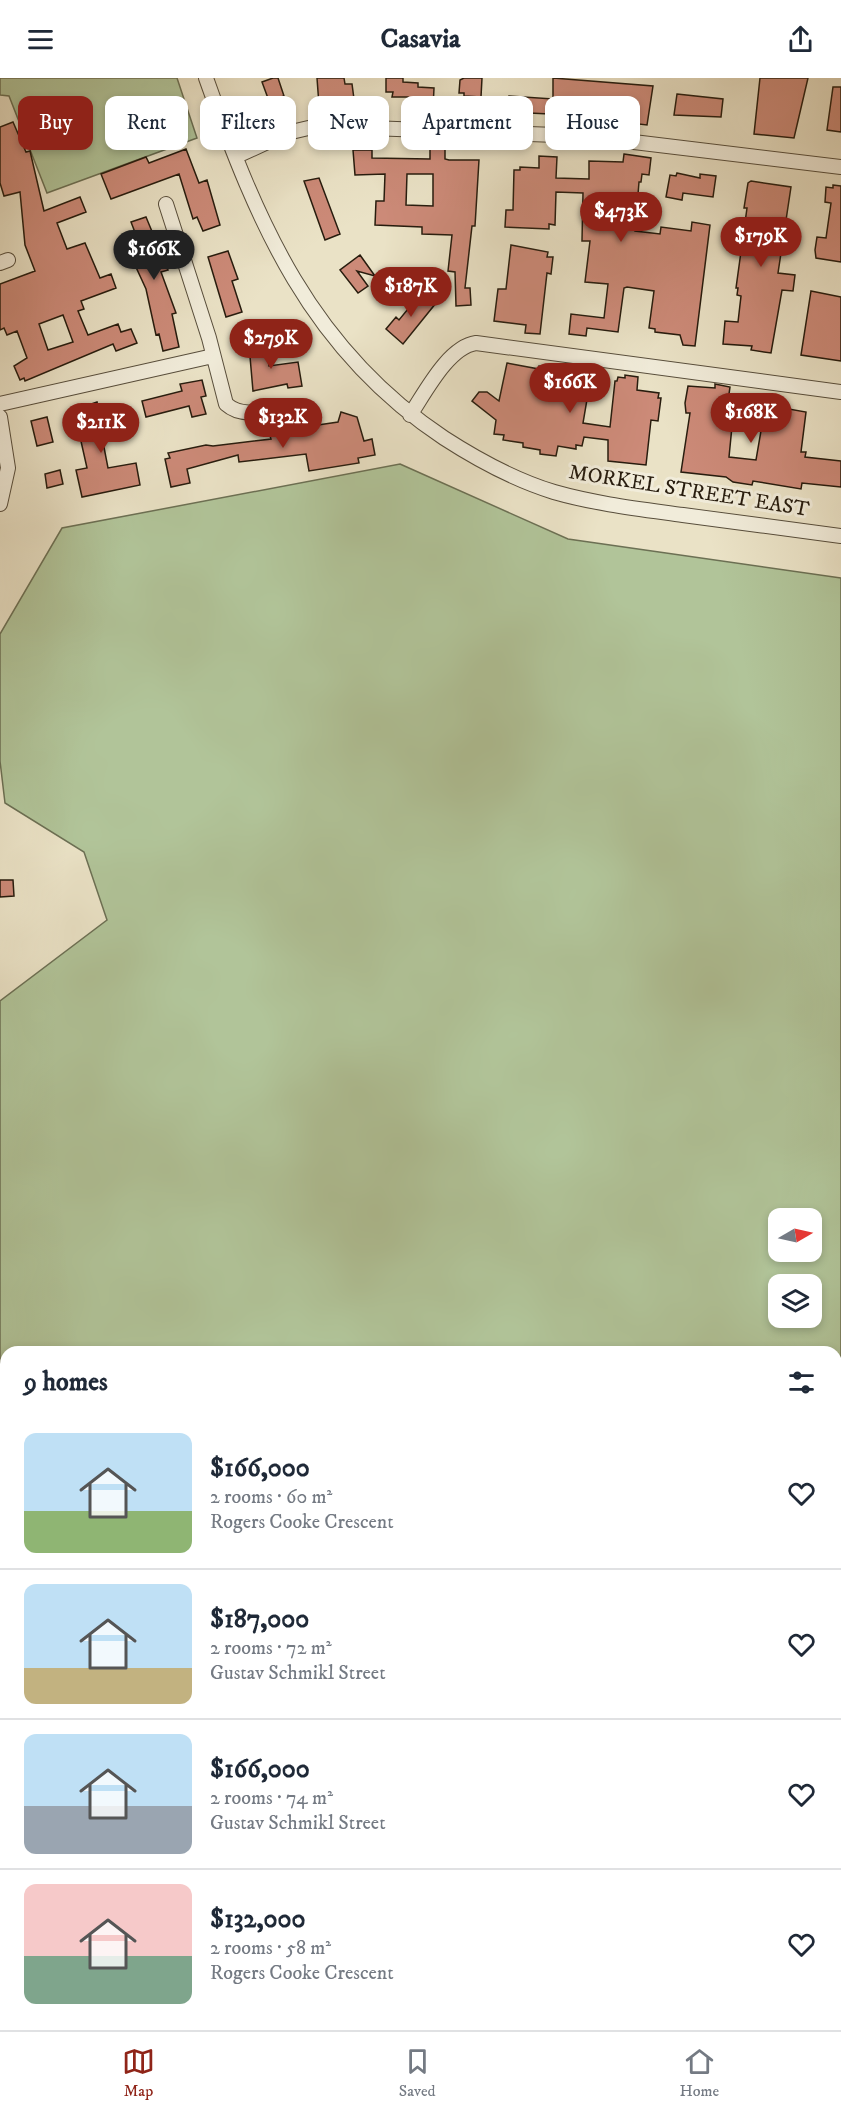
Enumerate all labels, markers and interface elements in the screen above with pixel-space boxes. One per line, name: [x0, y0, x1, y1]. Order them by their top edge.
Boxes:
text: Casavia: [380, 22, 461, 56]
icon: menu: [24, 23, 57, 56]
icon: share: [784, 23, 817, 56]
chip: Buy: [18, 96, 93, 150]
chip: Rent: [105, 96, 188, 150]
chip: Filters: [200, 96, 296, 150]
chip: New: [308, 96, 389, 150]
chip: Apartment: [401, 96, 533, 150]
chip: House: [545, 96, 640, 150]
pin: $473K: [579, 192, 663, 243]
text: $473K: [594, 199, 648, 224]
pin: $179K: [719, 217, 803, 268]
text: $179K: [735, 224, 787, 249]
pin: $166K: [112, 230, 196, 281]
text: $166K: [127, 237, 181, 262]
pin: $187K: [369, 267, 453, 318]
text: $187K: [385, 274, 437, 299]
pin: $279K: [229, 319, 313, 370]
text: $279K: [244, 326, 298, 351]
pin: $166K: [528, 363, 612, 414]
text: $166K: [543, 370, 597, 395]
pin: $168K: [709, 393, 793, 444]
pin: $132K: [241, 398, 325, 449]
text: $168K: [725, 400, 777, 425]
pin: $211K: [59, 403, 143, 454]
text: $132K: [258, 405, 308, 430]
text: $211K: [76, 410, 126, 435]
street label: MORKEL STREET EAST: [567, 459, 811, 523]
north arrow: [768, 1208, 822, 1262]
map controls: [768, 1208, 822, 1328]
button: layers: [768, 1274, 822, 1328]
text: 9 homes: [24, 1366, 108, 1399]
icon: filters: [785, 1366, 818, 1399]
text: $166,000: [210, 1452, 310, 1485]
icon: home: [72, 1457, 144, 1529]
icon: heart: [785, 1477, 818, 1510]
text: 2 rooms · 60 m²: [210, 1485, 332, 1510]
text: Rogers Cooke Crescent: [210, 1510, 394, 1535]
text: $187,000: [210, 1603, 309, 1636]
icon: home: [72, 1608, 144, 1680]
icon: heart: [785, 1628, 818, 1661]
text: 2 rooms · 72 m²: [210, 1636, 332, 1661]
text: Gustav Schmikl Street: [210, 1661, 386, 1686]
text: $166,000: [210, 1753, 310, 1786]
icon: home: [72, 1758, 144, 1830]
icon: heart: [785, 1778, 818, 1811]
text: 2 rooms · 74 m²: [210, 1786, 333, 1811]
text: Gustav Schmikl Street: [210, 1811, 386, 1836]
text: $132,000: [210, 1903, 305, 1936]
icon: home: [72, 1908, 144, 1980]
icon: heart: [785, 1928, 818, 1961]
text: 2 rooms · 58 m²: [210, 1936, 331, 1961]
text: Rogers Cooke Crescent: [210, 1961, 394, 1986]
tab: Map: [122, 2045, 155, 2101]
tab: Saved: [399, 2045, 436, 2101]
tab: Home: [679, 2045, 719, 2101]

